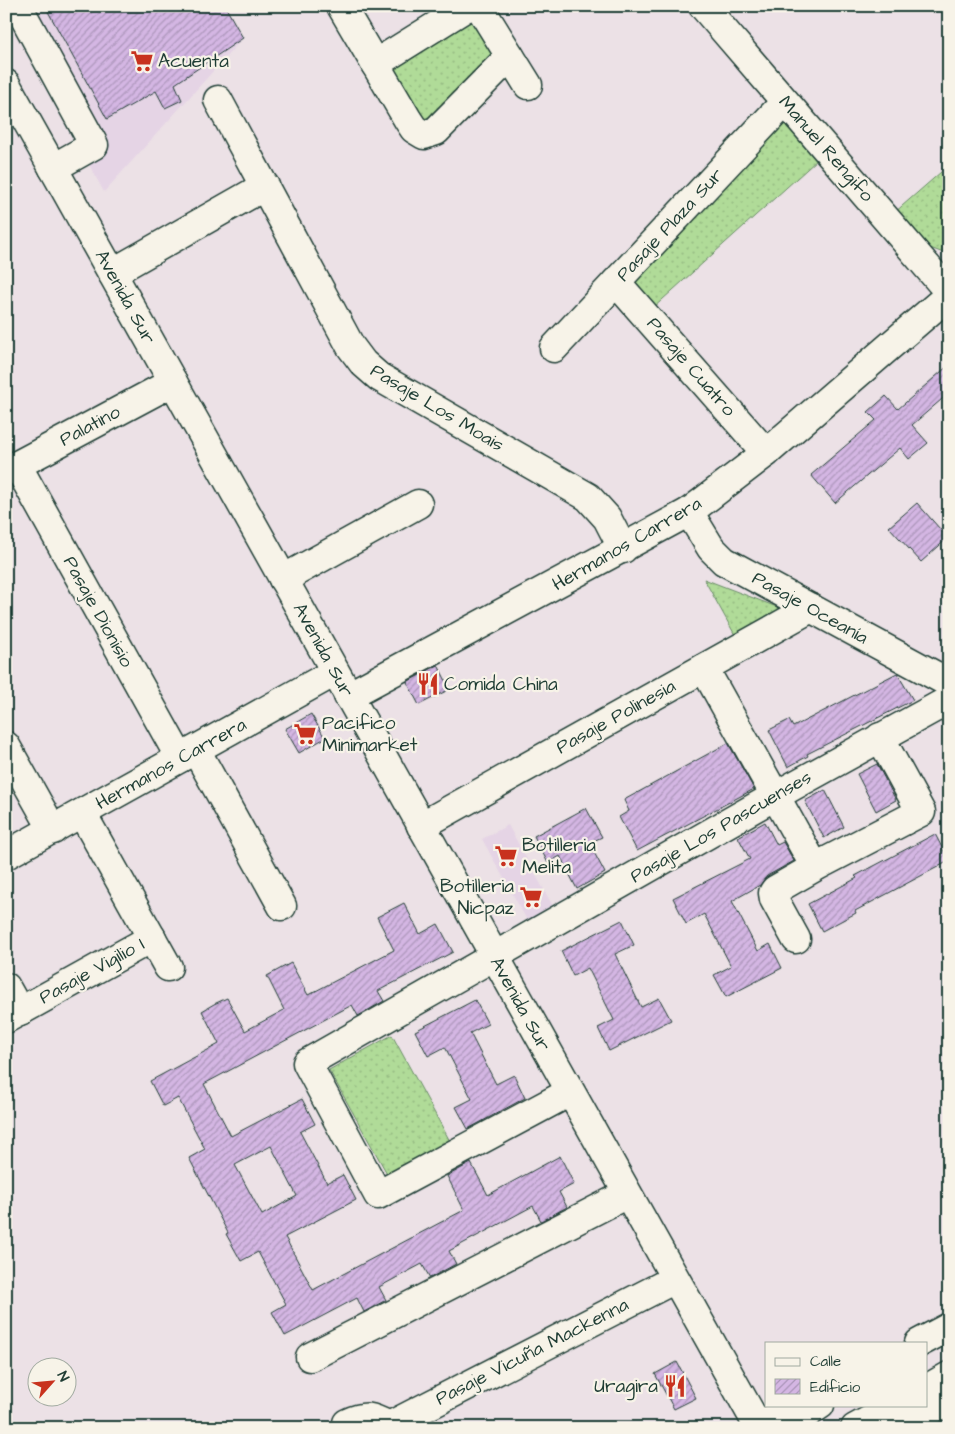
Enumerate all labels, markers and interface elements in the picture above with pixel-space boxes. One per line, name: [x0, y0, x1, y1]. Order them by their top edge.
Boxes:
supermarket icon: Acuenta: [129, 48, 155, 74]
place label: Acuenta: [158, 48, 229, 75]
street label: Manuel Rengifo: [771, 90, 880, 209]
street label: Pasaje Plaza Sur: [610, 162, 730, 288]
street label: Avenida Sur: [88, 245, 162, 349]
street label: Pasaje Cuatro: [640, 311, 742, 423]
street label: Pasaje Los Moais: [365, 357, 509, 459]
street label: Palatino: [55, 399, 125, 453]
street label: Hermanos Carrera: [547, 490, 707, 598]
street label: Pasaje Dionisio: [56, 551, 140, 673]
street label: Pasaje Oceanía: [747, 565, 873, 651]
street label: Avenida Sur: [286, 598, 360, 702]
restaurant icon: Comida China: [415, 671, 441, 697]
place label: Comida China: [444, 671, 558, 698]
street label: Pasaje Polinesia: [551, 673, 681, 761]
place label: Pacifico Minimarket: [322, 710, 418, 759]
street label: Hermanos Carrera: [91, 711, 252, 817]
supermarket icon: Pacifico Minimarket: [292, 721, 318, 747]
street label: Pasaje Los Pascuenses: [625, 764, 817, 890]
place label: Botilleria Melita: [522, 832, 596, 881]
supermarket icon: Botilleria Melita: [493, 843, 519, 869]
place label: Botilleria Nicpaz: [440, 873, 515, 922]
supermarket icon: Botilleria Nicpaz: [518, 884, 544, 910]
street label: Pasaje Vigilio I: [34, 931, 150, 1012]
street label: Avenida Sur: [483, 952, 557, 1056]
street label: Pasaje Vicuña Mackenna: [431, 1291, 634, 1412]
legend: [765, 1342, 928, 1406]
text: Calle: [810, 1351, 841, 1372]
north arrow: [28, 1356, 78, 1406]
text: N: [52, 1368, 74, 1385]
place label: Uragira: [594, 1373, 658, 1401]
restaurant icon: Uragira: [662, 1373, 688, 1399]
text: Edificio: [810, 1377, 861, 1398]

